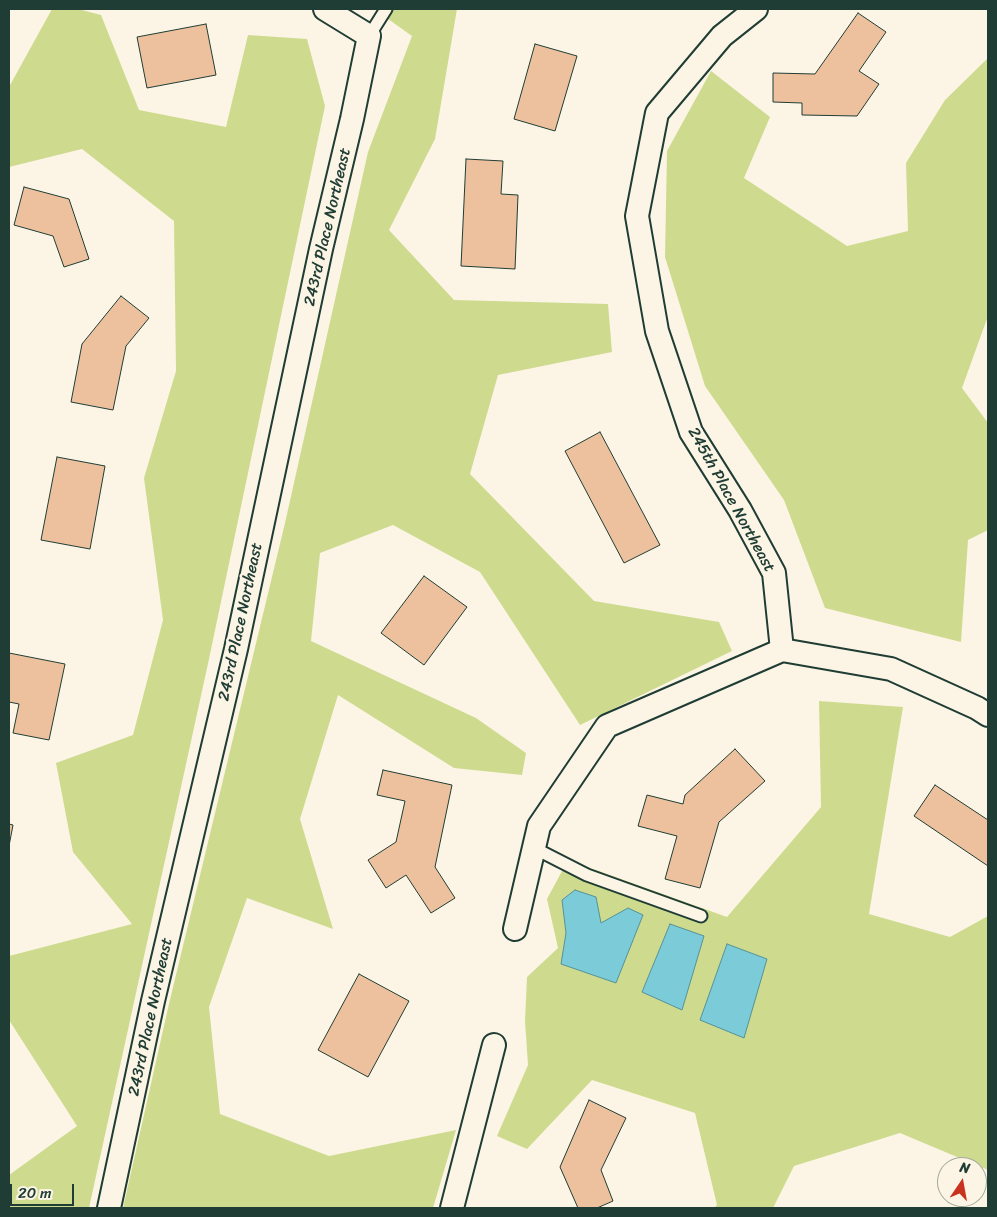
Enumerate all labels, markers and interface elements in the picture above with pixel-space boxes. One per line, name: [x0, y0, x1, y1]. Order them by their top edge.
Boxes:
street label: 243rd Place Northeast: [300, 146, 356, 308]
street label: 245th Place Northeast: [683, 424, 779, 576]
street label: 243rd Place Northeast: [215, 541, 267, 703]
street label: 243rd Place Northeast: [125, 936, 177, 1098]
text: N: [958, 1155, 972, 1181]
north arrow: [937, 1157, 987, 1207]
scale bar: [12, 1174, 76, 1206]
text: 20 m: [18, 1180, 52, 1206]

